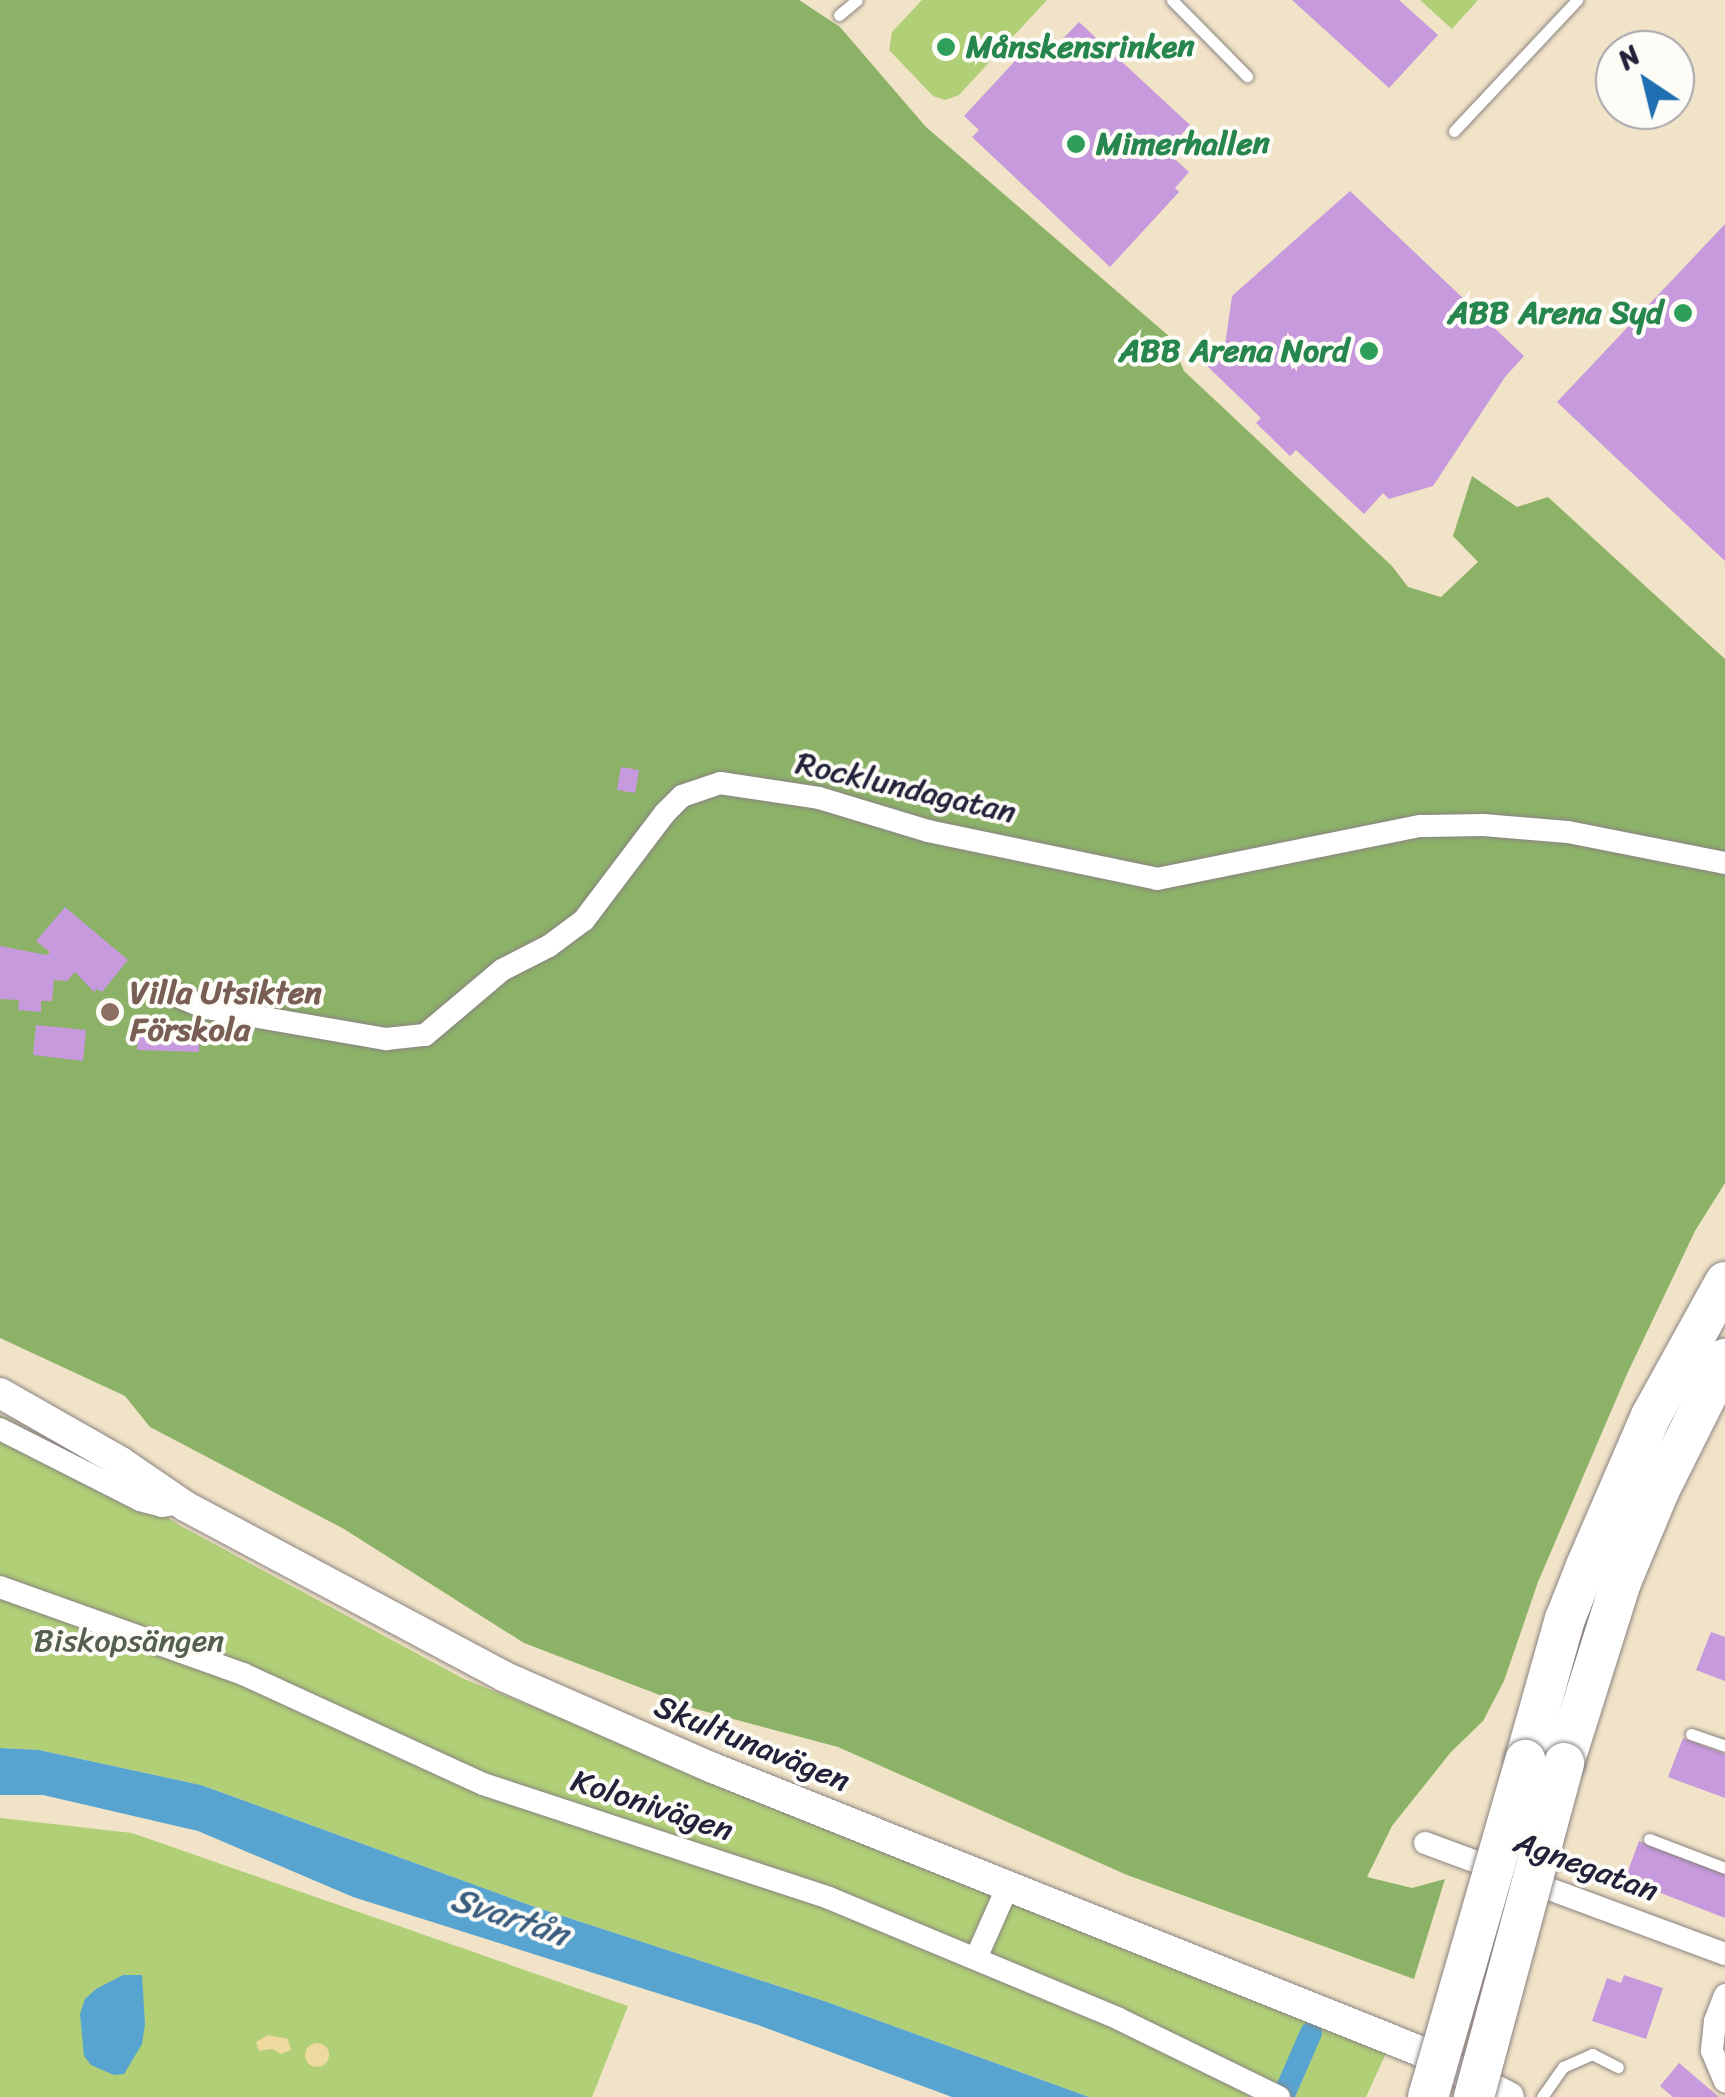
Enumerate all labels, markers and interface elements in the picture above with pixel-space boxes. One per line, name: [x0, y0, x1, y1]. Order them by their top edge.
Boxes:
place label: Månskensrinken: [966, 28, 1195, 66]
north arrow: [1595, 30, 1695, 130]
text: N: [1607, 31, 1651, 82]
marker: Månskensrinken: [935, 36, 957, 58]
place label: Mimerhallen: [1096, 125, 1270, 163]
marker: Mimerhallen: [1065, 133, 1087, 155]
place label: ABB Arena Syd: [1447, 294, 1663, 332]
marker: ABB Arena Syd: [1672, 302, 1694, 324]
place label: ABB Arena Nord: [1118, 332, 1349, 370]
marker: ABB Arena Nord: [1358, 340, 1380, 362]
street label: Rocklundagatan: [792, 744, 1020, 832]
place label: Villa Utsikten Förskola: [130, 975, 324, 1050]
marker: Villa Utsikten Förskola: [99, 1001, 121, 1023]
park label: Biskopsängen: [34, 1622, 224, 1660]
street label: Skultunavägen: [649, 1687, 855, 1801]
street label: Kolonivägen: [566, 1762, 738, 1850]
street label: Agnegatan: [1509, 1823, 1663, 1911]
water label: Svartån: [446, 1877, 574, 1955]

